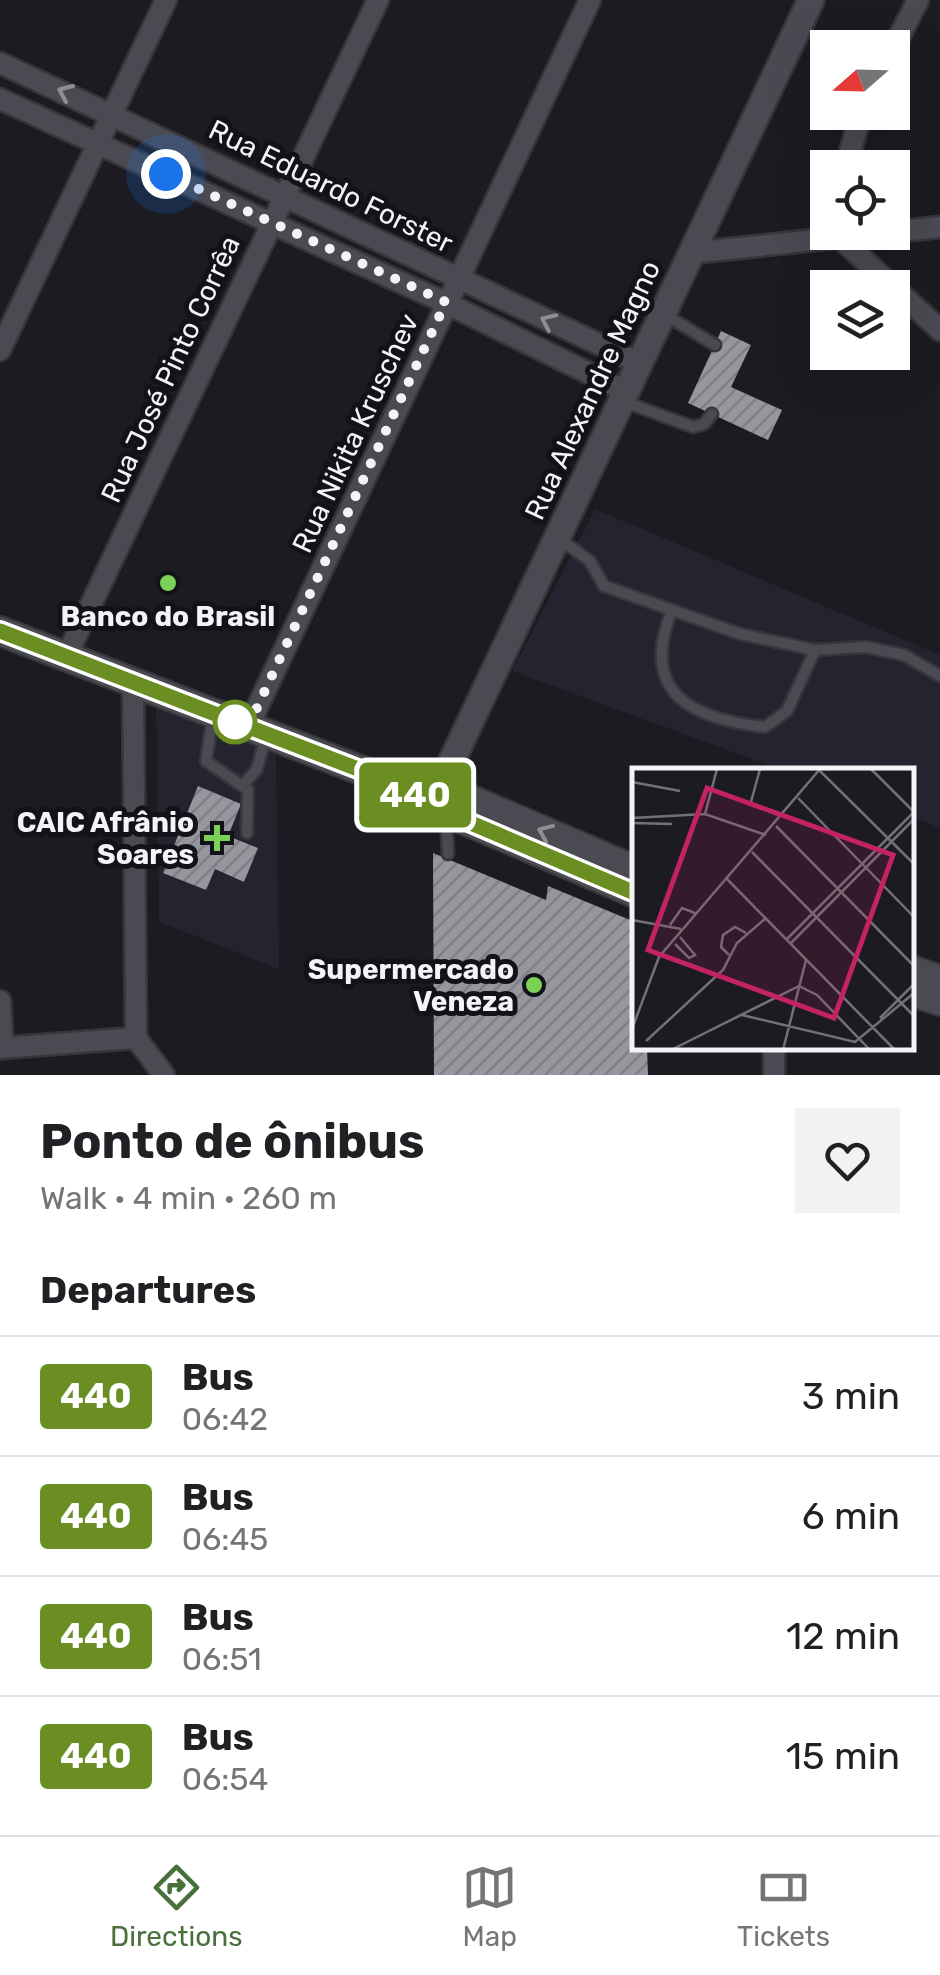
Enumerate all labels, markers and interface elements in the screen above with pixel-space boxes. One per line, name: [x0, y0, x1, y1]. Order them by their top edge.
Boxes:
north arrow: [810, 30, 910, 130]
map controls: [810, 30, 910, 370]
one-way arrow: [57, 84, 75, 104]
street label: Rua Eduardo Forster: [203, 113, 459, 260]
your location: [141, 149, 191, 199]
button: locate: [810, 150, 910, 250]
street label: Rua José Pinto Corrêa: [94, 231, 247, 508]
street label: Rua Alexandre Magno: [518, 255, 667, 525]
button: layers: [810, 270, 910, 370]
street label: Rua Nikita Kruschev: [286, 308, 425, 558]
one-way arrow: [541, 313, 559, 333]
marker: Banco do Brasil: [157, 572, 179, 594]
place label: Banco do Brasil: [61, 600, 275, 633]
unlabelled marker: [214, 701, 256, 743]
line badge: 440: [358, 762, 472, 828]
inset map: [632, 768, 915, 1050]
text: 440: [379, 774, 451, 816]
place label: CAIC Afrânio Soares: [17, 806, 194, 871]
one-way arrow: [537, 824, 555, 844]
marker: CAIC Afrânio Soares: [204, 825, 230, 851]
place label: Supermercado Veneza: [308, 953, 514, 1018]
marker: Supermercado Veneza: [523, 974, 545, 996]
button: heart: [795, 1108, 900, 1213]
text: Ponto de ônibus: [40, 1113, 425, 1170]
text: Walk · 4 min · 260 m: [40, 1179, 337, 1217]
text: Departures: [40, 1267, 256, 1313]
text: Bus: [182, 1354, 254, 1400]
text: 3 min: [802, 1373, 900, 1419]
text: 440: [60, 1375, 132, 1417]
text: 06:42: [182, 1400, 268, 1438]
text: Bus: [182, 1474, 254, 1520]
text: 6 min: [802, 1493, 900, 1539]
text: 440: [60, 1495, 132, 1537]
text: 06:45: [182, 1520, 268, 1558]
text: Bus: [182, 1594, 254, 1640]
text: 12 min: [786, 1613, 900, 1659]
text: 440: [60, 1615, 132, 1657]
text: 06:51: [182, 1640, 262, 1678]
text: Bus: [182, 1714, 254, 1760]
text: 15 min: [786, 1733, 900, 1779]
text: 440: [60, 1735, 132, 1777]
text: 06:54: [182, 1760, 268, 1798]
tab: Directions: [110, 1860, 243, 1953]
tab: Map: [462, 1860, 517, 1953]
tab: Tickets: [737, 1860, 830, 1953]

